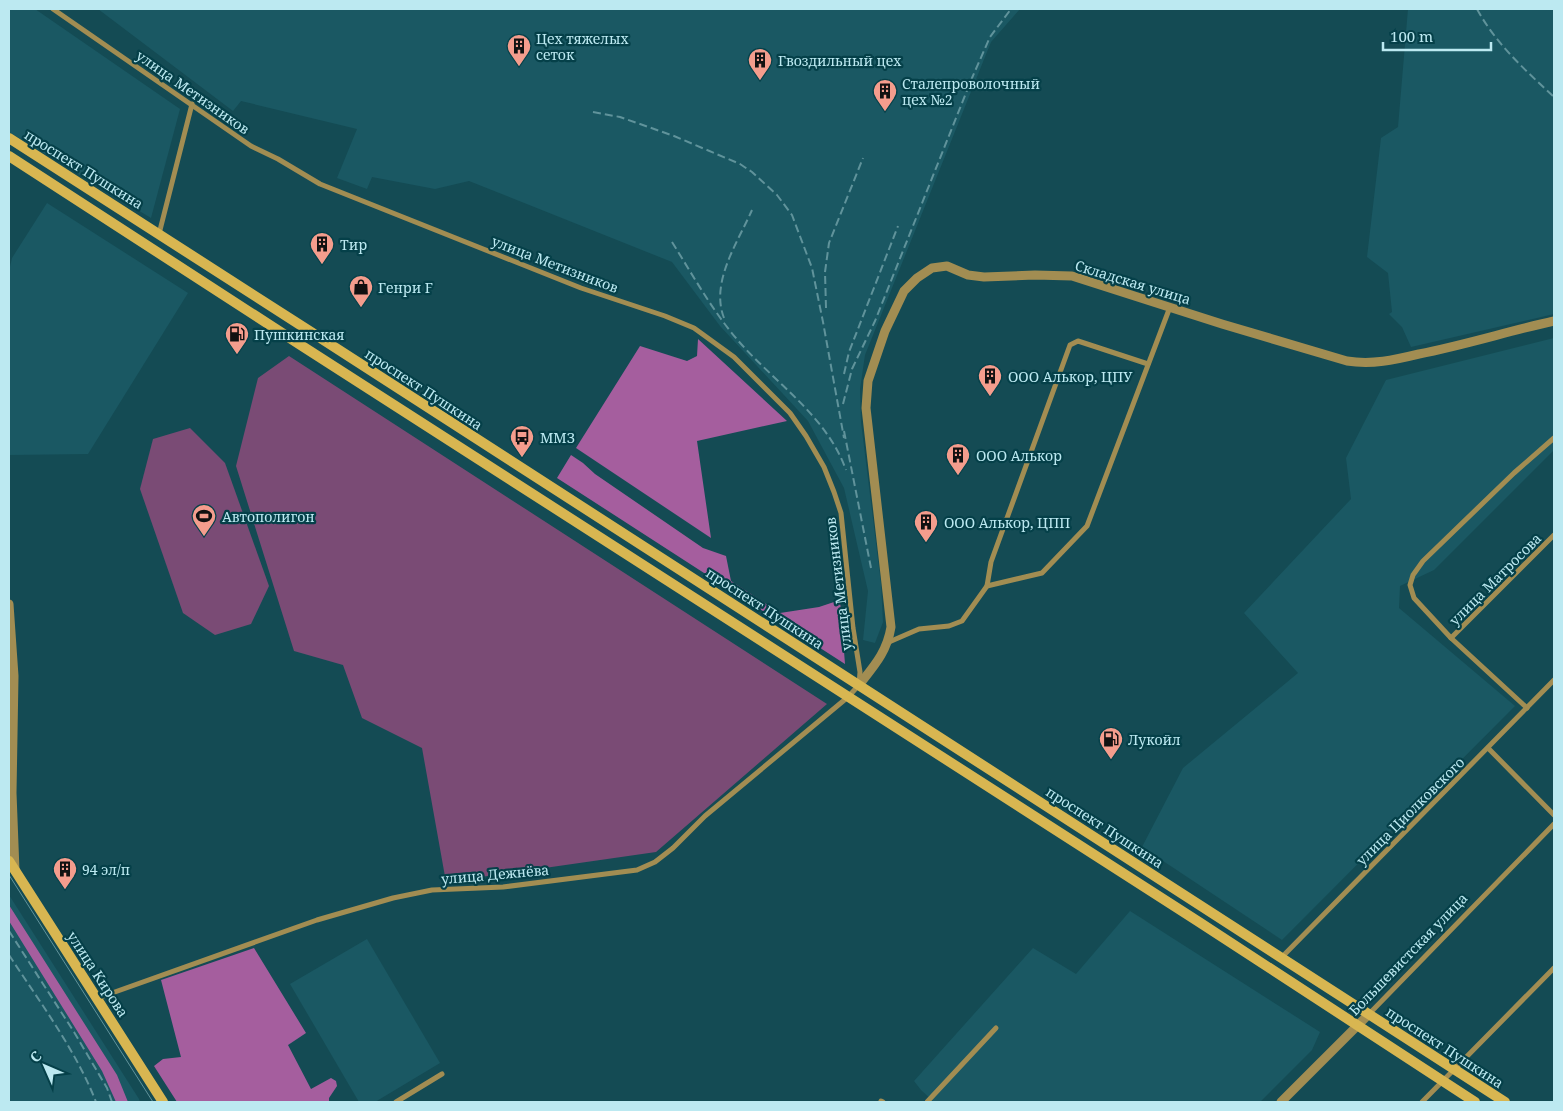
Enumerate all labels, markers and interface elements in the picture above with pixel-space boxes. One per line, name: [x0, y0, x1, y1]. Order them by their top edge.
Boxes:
scale bar: [1383, 20, 1490, 52]
text: 100 m: [1390, 26, 1433, 46]
place label: Цех тяжелых сеток: [536, 29, 629, 64]
building icon: Цех тяжелых сеток: [506, 33, 532, 67]
street label: улица Метизников: [133, 46, 254, 138]
building icon: Гвоздильный цех: [747, 47, 773, 81]
place label: Гвоздильный цех: [778, 51, 902, 70]
place label: Сталепроволочный цех №2: [902, 74, 1040, 109]
building icon: Сталепроволочный цех №2: [872, 78, 898, 112]
street label: проспект Пушкина: [21, 125, 147, 213]
building icon: Тир: [309, 231, 335, 265]
street label: улица Метизников: [489, 231, 621, 297]
place label: Тир: [340, 235, 367, 254]
street label: Складская улица: [1073, 255, 1193, 309]
shop icon: Генри F: [348, 274, 374, 308]
place label: Генри F: [378, 278, 433, 297]
fuel station icon: Пушкинская: [224, 321, 250, 355]
place label: Пушкинская: [254, 325, 344, 344]
street label: проспект Пушкина: [362, 344, 486, 434]
building icon: ООО Алькор, ЦПУ: [977, 363, 1003, 397]
place label: ООО Алькор, ЦПУ: [1008, 367, 1133, 386]
bus stop icon: ММЗ: [509, 424, 535, 458]
place label: ММЗ: [540, 428, 575, 447]
building icon: ООО Алькор: [945, 442, 971, 476]
place label: ООО Алькор: [976, 446, 1062, 465]
sports icon: Автополигон: [191, 503, 217, 537]
place label: Автополигон: [222, 507, 315, 526]
building icon: ООО Алькор, ЦПП: [913, 509, 939, 543]
place label: ООО Алькор, ЦПП: [944, 513, 1070, 532]
street label: улица Метизников: [820, 516, 856, 652]
street label: улица Матросова: [1445, 529, 1545, 629]
street label: проспект Пушкина: [703, 563, 827, 653]
fuel station icon: Лукойл: [1098, 726, 1124, 760]
place label: Лукойл: [1128, 730, 1181, 749]
street label: улица Циолковского: [1352, 753, 1468, 869]
street label: проспект Пушкина: [1043, 782, 1167, 872]
building icon: 94 эл/п: [52, 856, 78, 890]
place label: 94 эл/п: [82, 860, 130, 879]
street label: улица Дежнёва: [440, 860, 550, 888]
street label: Большевистская улица: [1344, 889, 1472, 1019]
street label: улица Кирова: [63, 927, 133, 1021]
street label: проспект Пушкина: [1383, 1002, 1507, 1092]
north arrow: [20, 1041, 70, 1091]
text: С: [25, 1046, 45, 1066]

